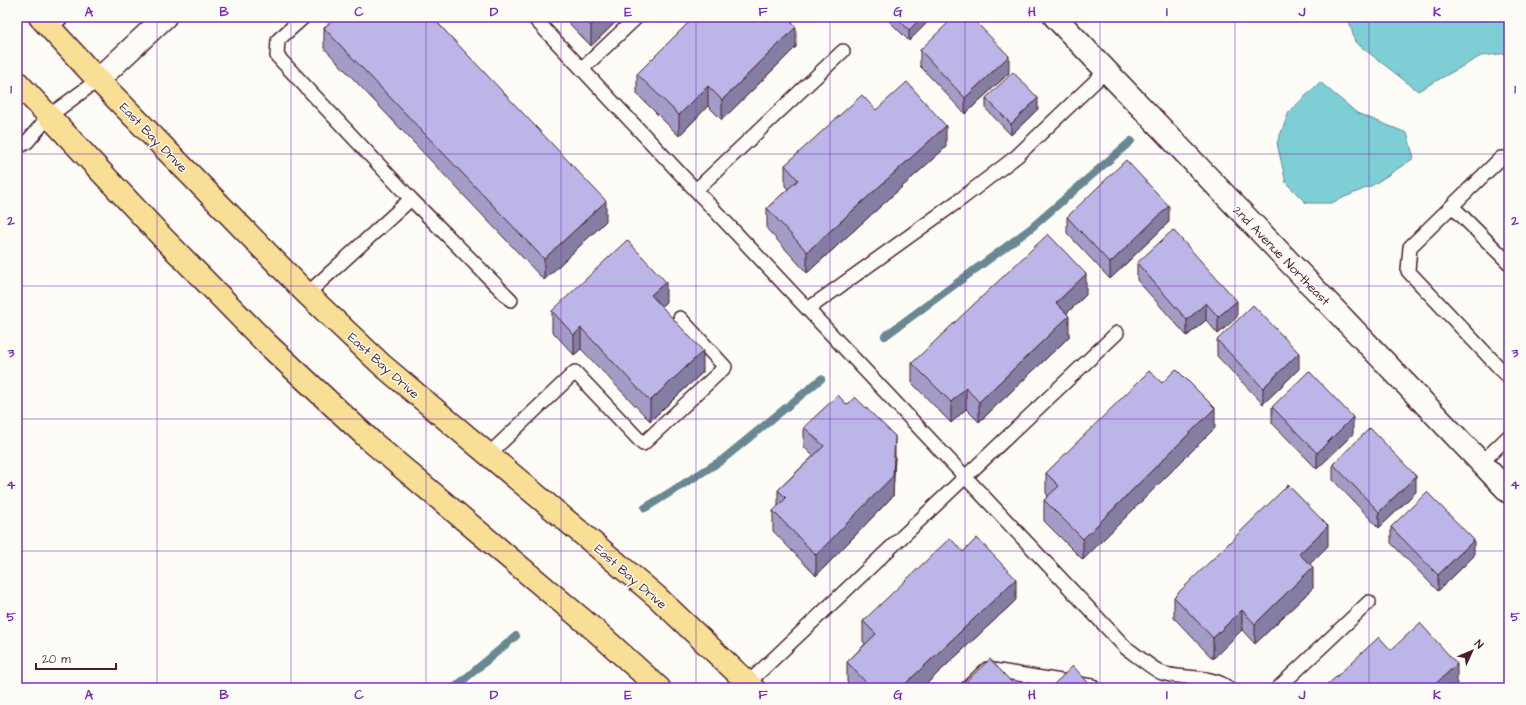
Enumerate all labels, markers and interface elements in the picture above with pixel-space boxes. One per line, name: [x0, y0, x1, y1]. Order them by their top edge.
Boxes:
text: A: [85, 3, 94, 21]
text: B: [219, 3, 229, 21]
text: C: [354, 3, 364, 21]
text: D: [490, 3, 499, 21]
text: E: [624, 3, 632, 21]
text: F: [758, 3, 768, 21]
text: G: [893, 3, 903, 21]
text: H: [1028, 3, 1036, 21]
text: I: [1166, 3, 1168, 21]
text: J: [1298, 3, 1306, 21]
text: K: [1433, 3, 1441, 21]
text: 1: [10, 80, 12, 98]
text: 1: [1514, 80, 1516, 98]
street label: East Bay Drive: [115, 99, 191, 177]
street label: 2nd Avenue Northeast: [1229, 202, 1334, 310]
text: 2: [6, 212, 15, 230]
text: 2: [1510, 212, 1519, 230]
street label: East Bay Drive: [343, 329, 423, 404]
text: 3: [7, 344, 15, 362]
text: 3: [1511, 344, 1519, 362]
text: 4: [7, 476, 16, 494]
text: 4: [1511, 476, 1520, 494]
street label: East Bay Drive: [590, 540, 671, 614]
text: 5: [6, 608, 16, 626]
text: 5: [1510, 608, 1520, 626]
north arrow: [1452, 631, 1492, 671]
text: N: [1471, 637, 1487, 652]
scale bar: [36, 645, 116, 671]
text: 20 m: [42, 651, 71, 668]
text: A: [85, 686, 94, 704]
text: B: [219, 686, 229, 704]
text: C: [354, 686, 364, 704]
text: D: [490, 686, 499, 704]
text: E: [624, 686, 632, 704]
text: F: [758, 686, 768, 704]
text: G: [893, 686, 903, 704]
text: H: [1028, 686, 1036, 704]
text: I: [1166, 686, 1168, 704]
text: J: [1298, 686, 1306, 704]
text: K: [1433, 686, 1441, 704]

